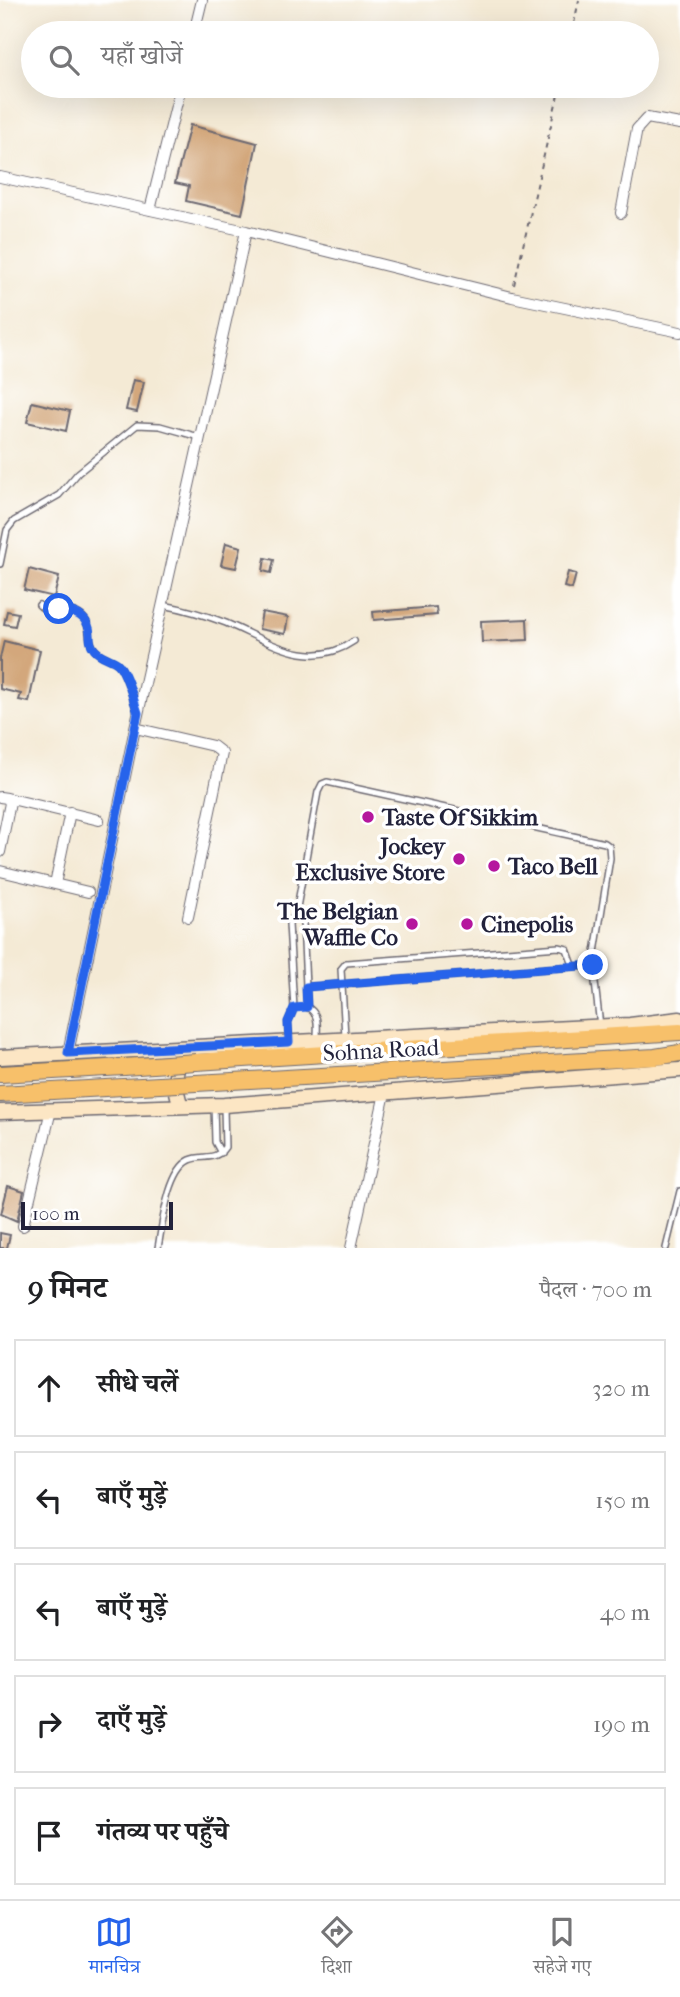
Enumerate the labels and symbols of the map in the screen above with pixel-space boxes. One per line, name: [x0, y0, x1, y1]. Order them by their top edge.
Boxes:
route start: [43, 593, 74, 624]
place label: Taste Of Sikkim: [381, 804, 539, 831]
marker: Taste Of Sikkim: [360, 809, 376, 825]
place label: Jockey Exclusive Store: [295, 833, 447, 886]
marker: Jockey Exclusive Store: [451, 851, 467, 867]
place label: Taco Bell: [507, 853, 599, 880]
marker: Taco Bell: [486, 858, 502, 874]
place label: The Belgian Waffle Co: [276, 898, 399, 951]
place label: Cinepolis: [481, 911, 574, 938]
marker: The Belgian Waffle Co: [404, 916, 420, 932]
marker: Cinepolis: [459, 916, 475, 932]
route end: [577, 949, 608, 980]
street label: Sohna Road: [322, 1034, 440, 1067]
scale bar: [21, 1199, 173, 1231]

